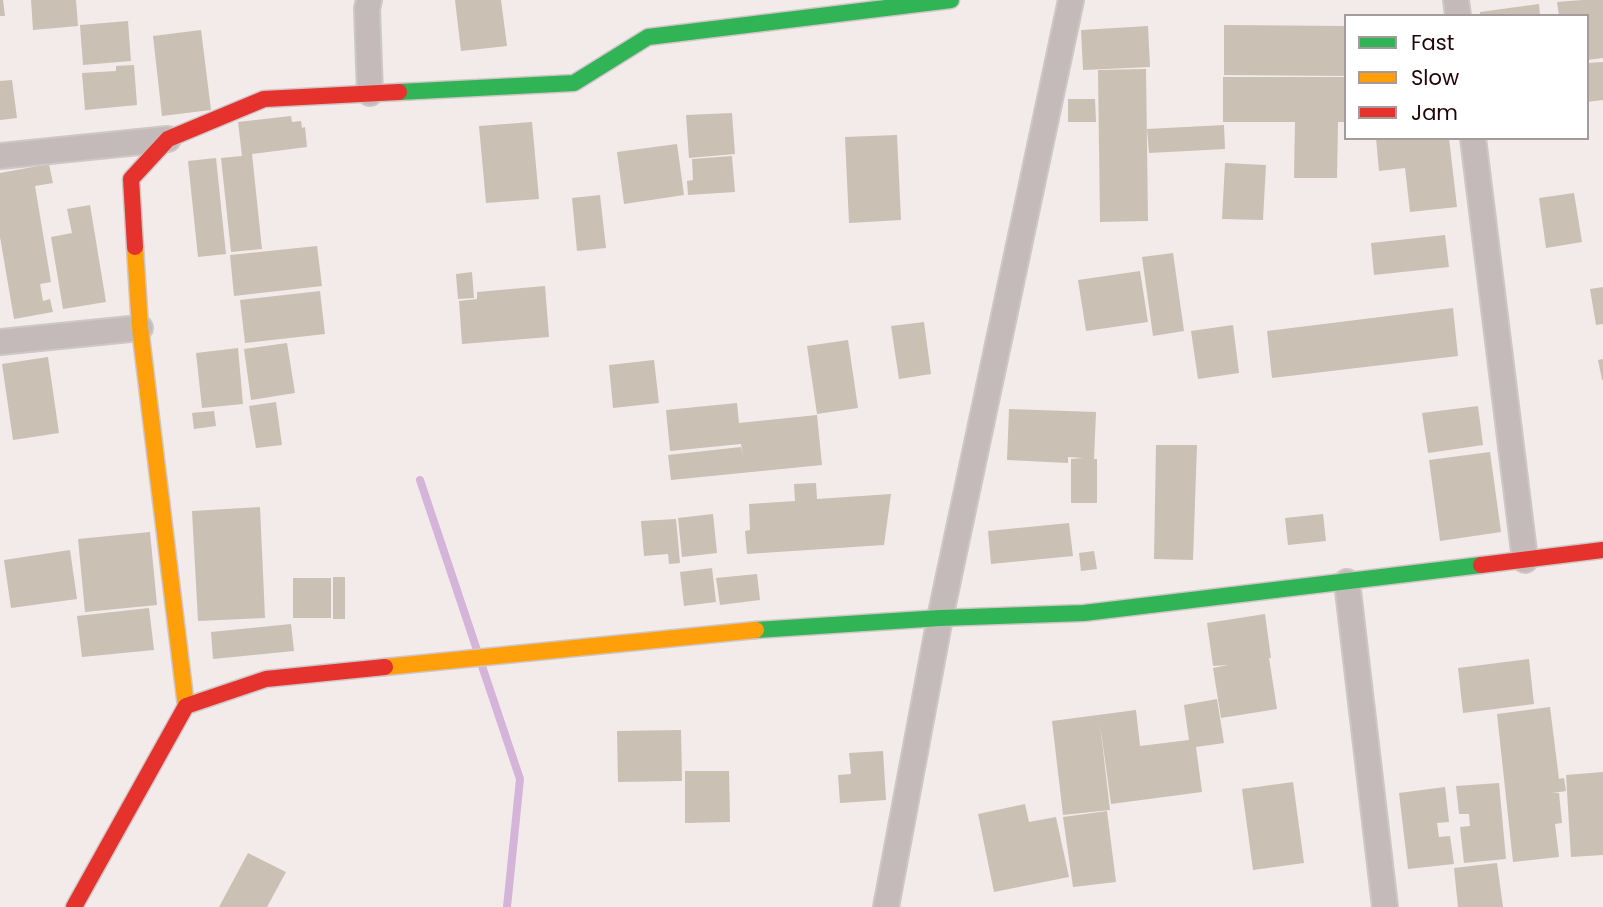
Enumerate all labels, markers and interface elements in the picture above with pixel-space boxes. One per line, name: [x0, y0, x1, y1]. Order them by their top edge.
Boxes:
legend: [1344, 14, 1589, 140]
text: Fast: [1411, 28, 1454, 57]
text: Slow: [1411, 63, 1459, 92]
text: Jam: [1411, 98, 1458, 127]

